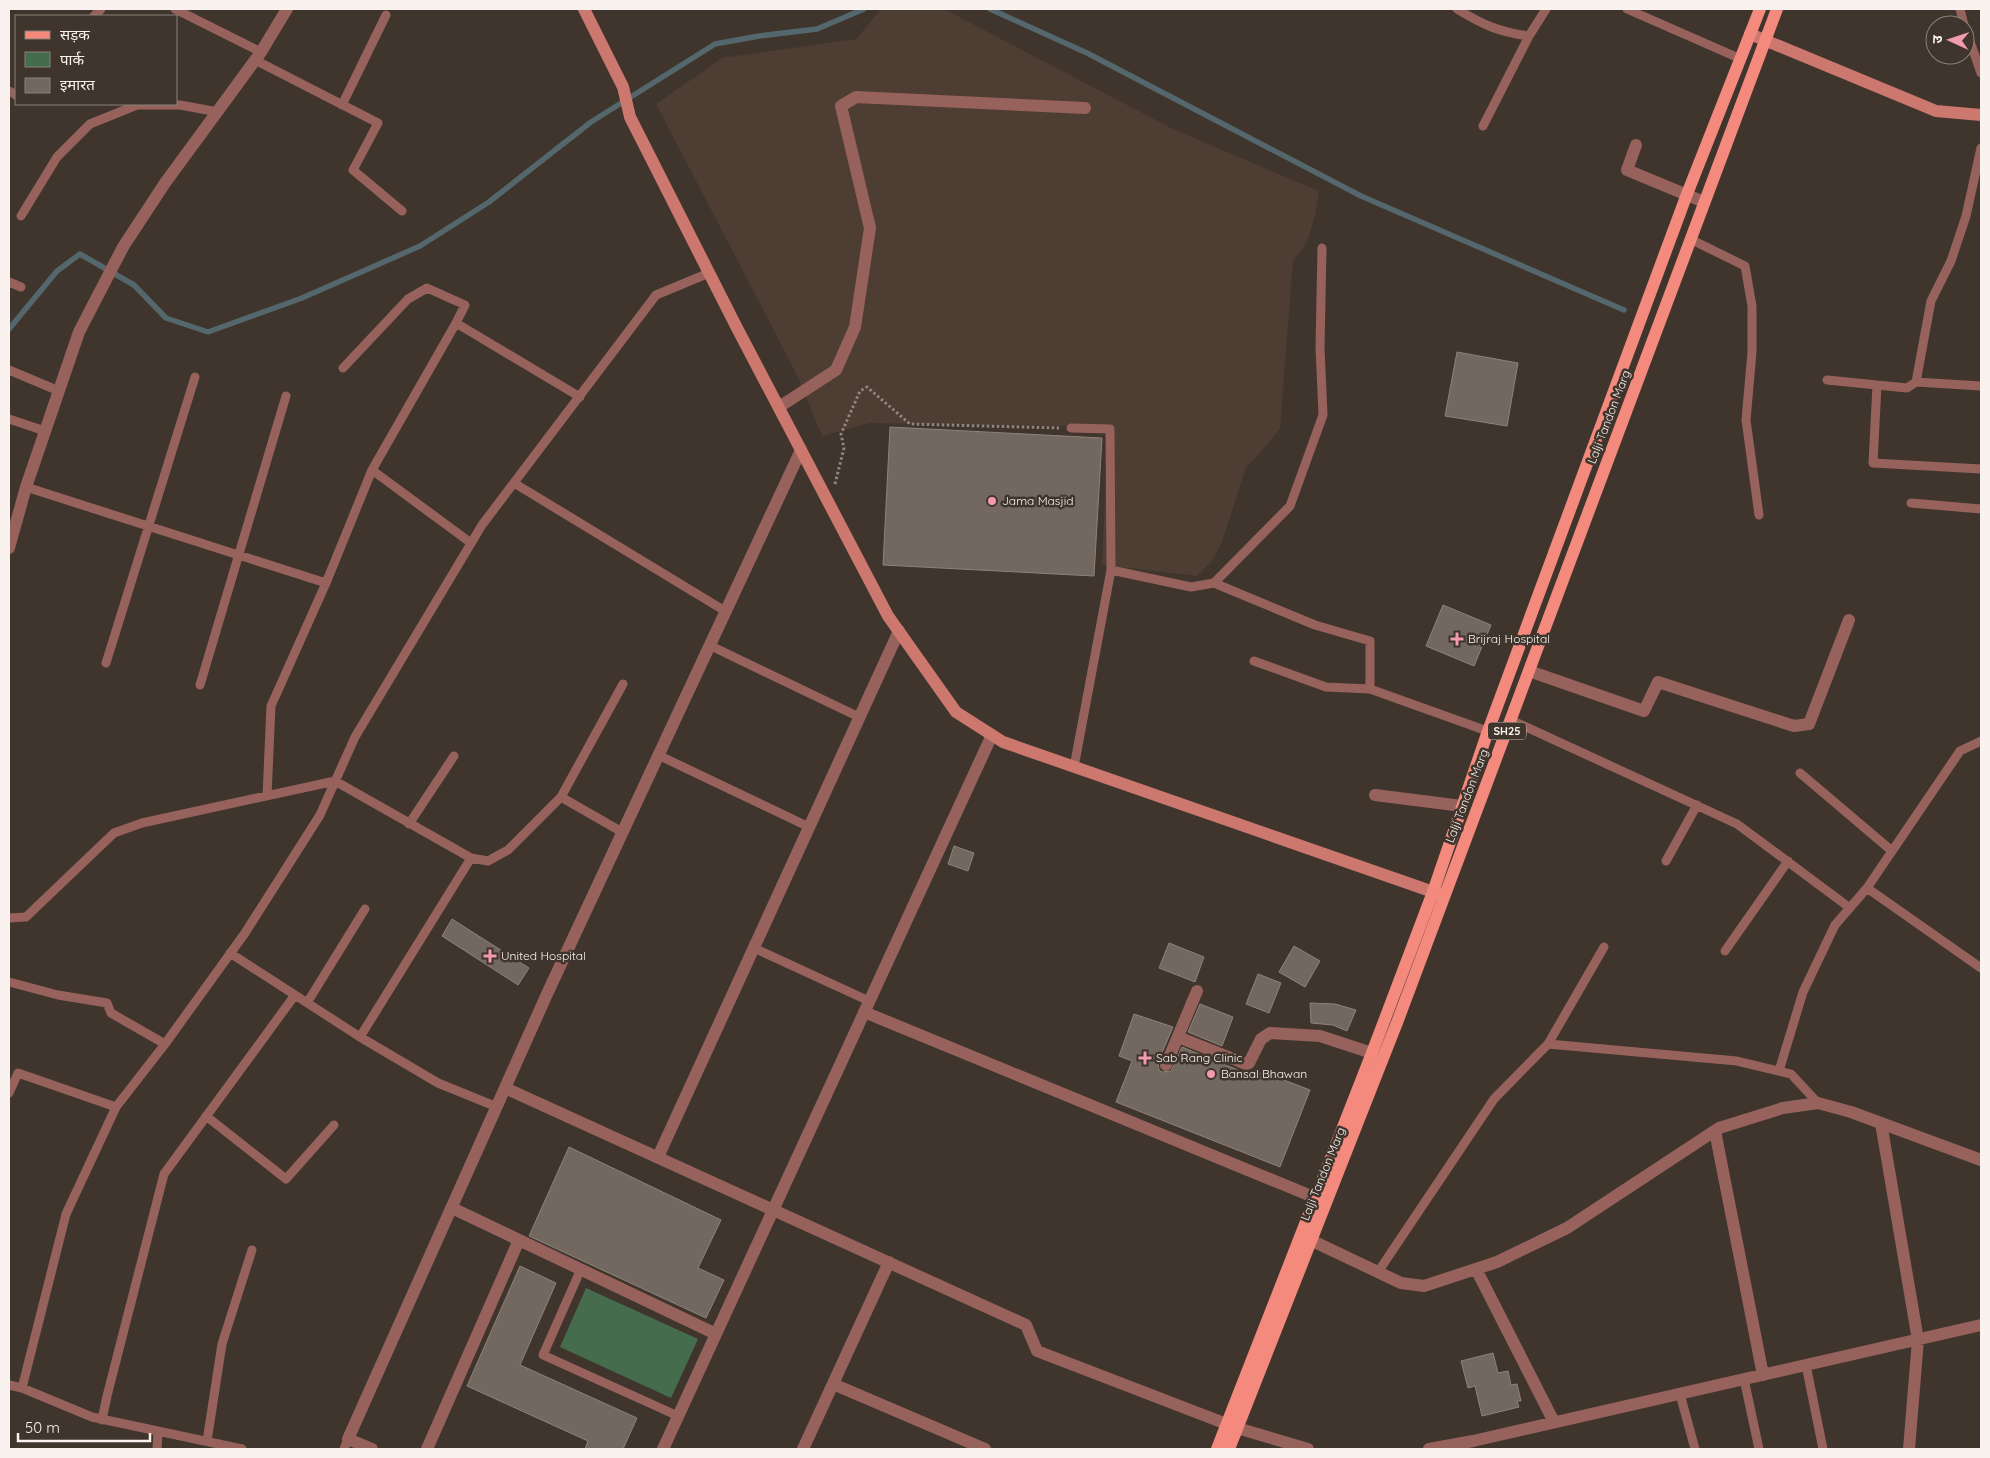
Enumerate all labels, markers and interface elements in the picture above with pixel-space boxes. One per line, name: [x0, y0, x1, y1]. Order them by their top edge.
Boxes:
legend: [15, 15, 178, 105]
north arrow: [1925, 15, 1975, 65]
text: सड़क: [60, 25, 90, 44]
text: उ: [1928, 34, 1946, 44]
text: पार्क: [60, 50, 84, 69]
text: इमारत: [60, 75, 95, 94]
street label: Lalji Tandon Marg: [1584, 368, 1633, 466]
place label: Jama Masjid: [1002, 493, 1074, 508]
marker: Jama Masjid: [986, 495, 998, 507]
place label: Brijraj Hospital: [1468, 631, 1550, 646]
marker: Brijraj Hospital: [1450, 632, 1464, 646]
road number: SH25: [1488, 722, 1526, 739]
street label: Lalji Tandon Marg: [1442, 747, 1491, 845]
place label: United Hospital: [501, 948, 586, 963]
marker: United Hospital: [483, 949, 497, 963]
place label: Sab Rang Clinic: [1156, 1050, 1243, 1065]
marker: Sab Rang Clinic: [1138, 1051, 1152, 1065]
place label: Bansal Bhawan: [1221, 1066, 1307, 1081]
marker: Bansal Bhawan: [1205, 1068, 1217, 1080]
street label: Lalji Tandon Marg: [1297, 1125, 1348, 1223]
scale bar: [18, 1410, 150, 1442]
text: 50 m: [25, 1418, 60, 1437]

